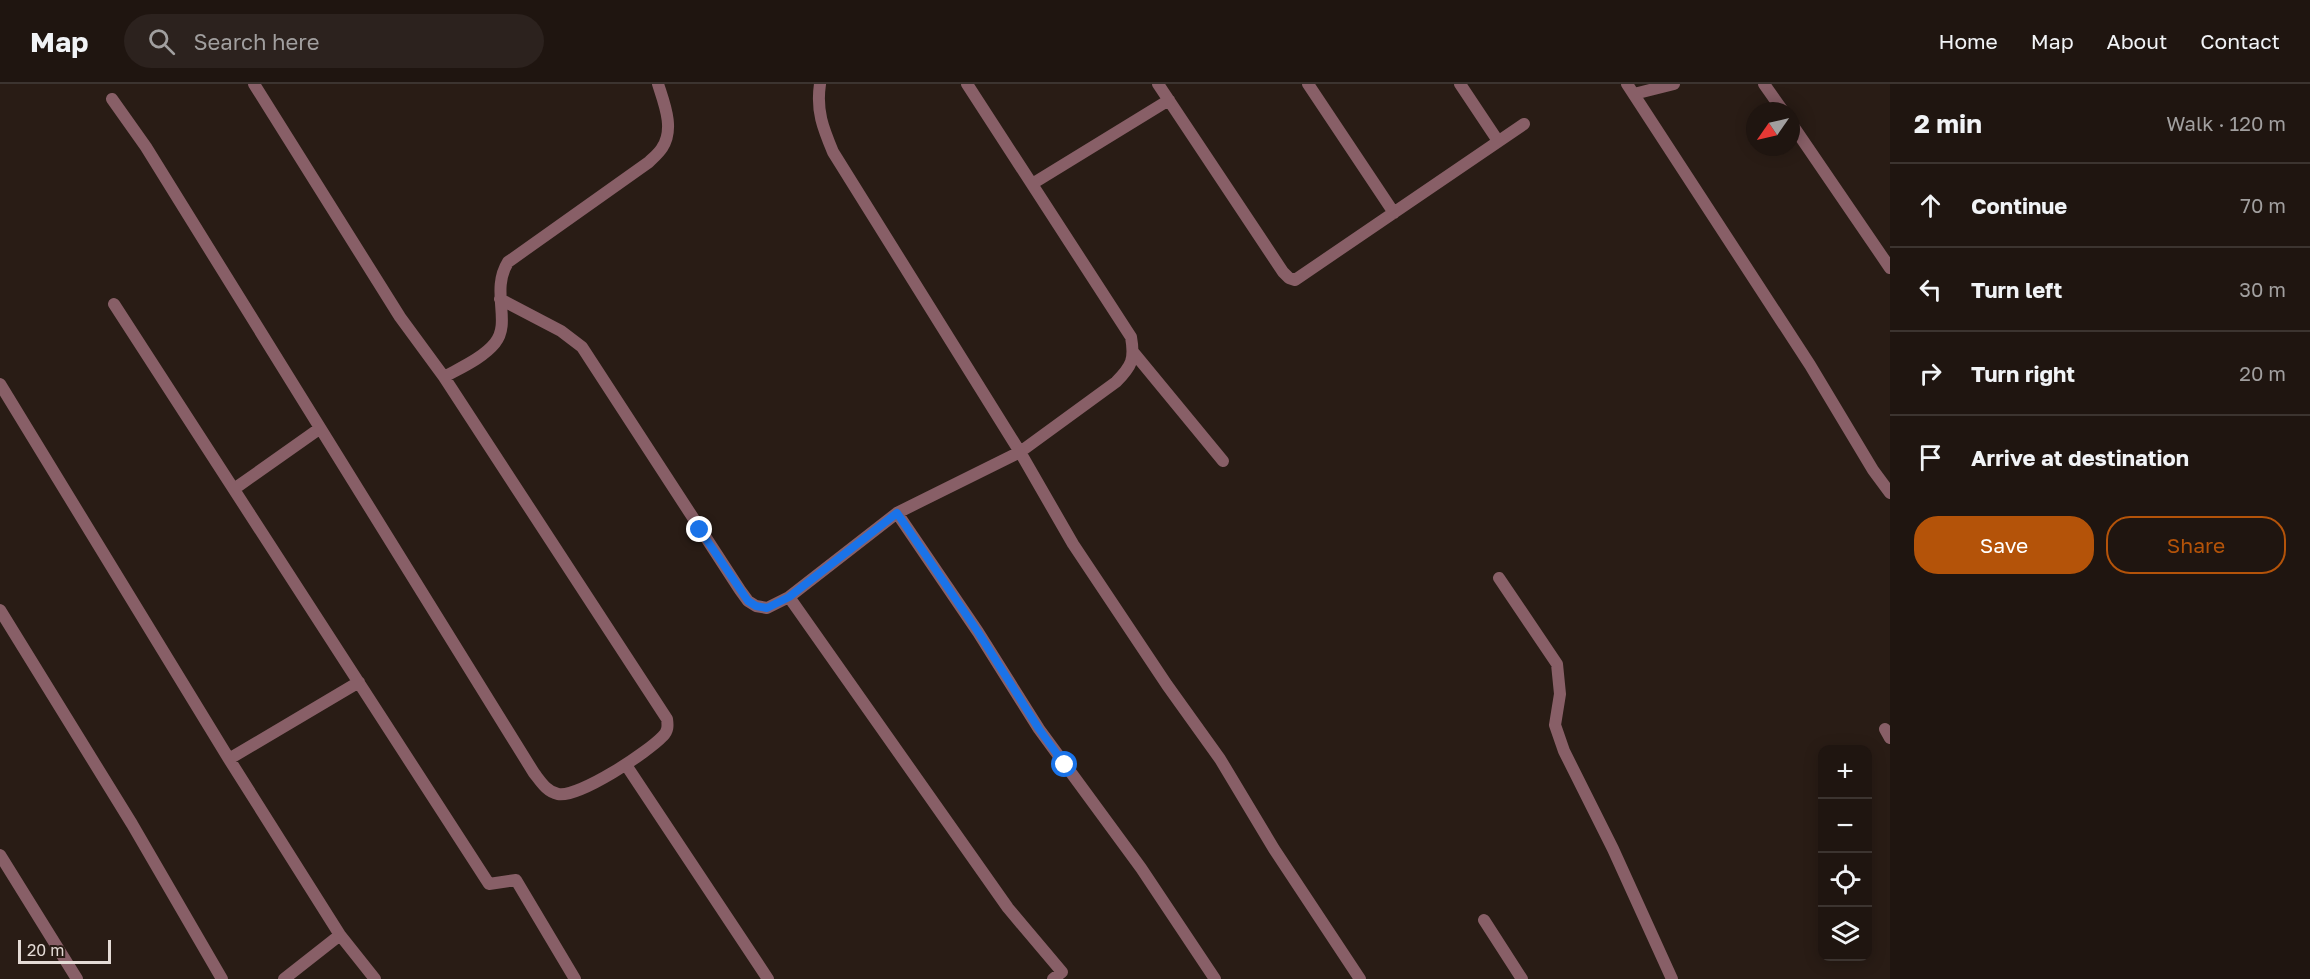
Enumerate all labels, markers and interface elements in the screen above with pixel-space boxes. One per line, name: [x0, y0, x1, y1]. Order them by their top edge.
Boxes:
search box: [124, 14, 544, 68]
text: Map: [30, 25, 88, 58]
icon: search: [145, 25, 178, 58]
text: Search here: [193, 28, 319, 55]
text: Home: [1938, 28, 1998, 54]
text: Map: [2031, 28, 2074, 54]
text: About: [2107, 28, 2167, 54]
text: Contact: [2200, 28, 2280, 54]
north arrow: [1746, 102, 1800, 156]
text: 2 min: [1914, 108, 1982, 139]
text: Walk · 120 m: [2166, 111, 2286, 135]
icon: ahead: [1914, 189, 1947, 222]
text: Continue: [1971, 192, 2067, 219]
text: 70 m: [2240, 193, 2286, 217]
icon: left: [1914, 273, 1947, 306]
text: Turn left: [1971, 276, 2062, 303]
text: 30 m: [2239, 277, 2286, 301]
icon: right: [1914, 357, 1947, 390]
text: Turn right: [1971, 360, 2075, 387]
text: 20 m: [2239, 361, 2286, 385]
icon: arrive: [1914, 441, 1947, 474]
text: Arrive at destination: [1971, 444, 2189, 471]
route end: [686, 516, 712, 542]
button: Save: [1914, 516, 2094, 574]
button: Share: [2106, 516, 2286, 574]
map controls: [1818, 745, 1872, 961]
button: +: [1818, 745, 1872, 799]
route start: [1051, 751, 1077, 777]
button: −: [1818, 799, 1872, 853]
button: locate: [1818, 853, 1872, 907]
button: layers: [1818, 907, 1872, 961]
scale bar: [18, 937, 111, 964]
text: 20 m: [27, 940, 64, 960]

